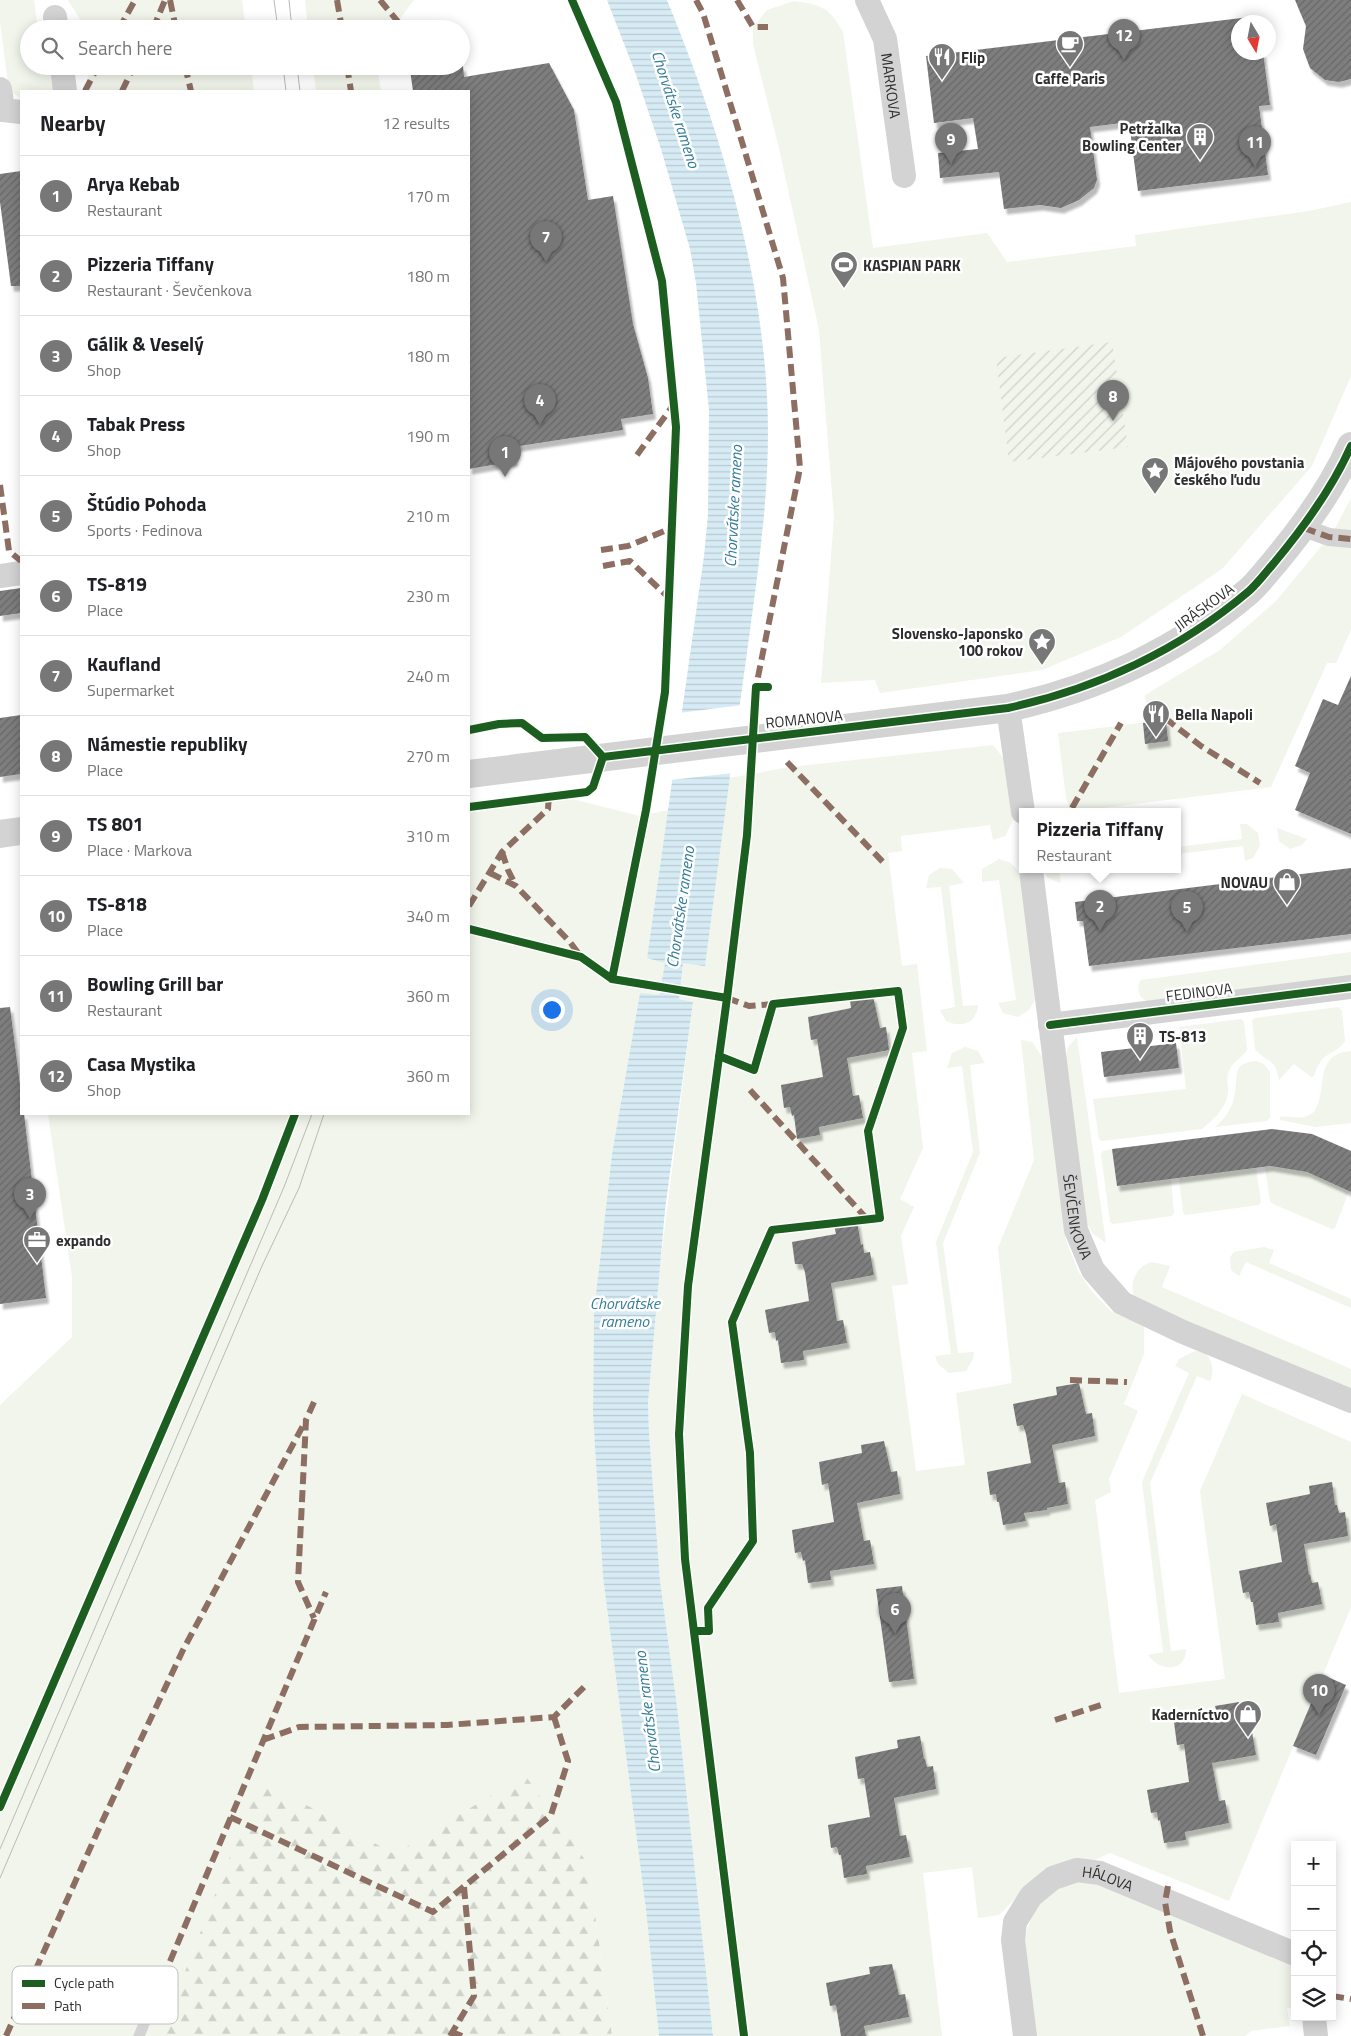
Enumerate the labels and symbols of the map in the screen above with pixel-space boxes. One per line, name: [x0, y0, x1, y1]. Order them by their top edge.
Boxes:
north arrow: [1231, 15, 1276, 60]
pin: 12: [1108, 19, 1140, 60]
cafe icon: Caffe Paris: [1055, 29, 1085, 68]
restaurant icon: Flip: [927, 42, 957, 81]
place label: Flip: [961, 46, 985, 69]
water label: Chorvátske rameno: [646, 47, 707, 172]
street label: MARKOVA: [876, 51, 907, 120]
place label: Caffe Paris: [1035, 67, 1105, 90]
place label: Petržalka Bowling Center: [1082, 117, 1181, 157]
building icon: Petržalka Bowling Center: [1185, 122, 1215, 161]
pin: 9: [935, 123, 967, 164]
pin: 11: [1239, 126, 1271, 167]
pin: 7: [530, 221, 562, 262]
sports icon: KASPIAN PARK: [829, 250, 859, 289]
place label: KASPIAN PARK: [863, 254, 961, 277]
pin: 8: [1097, 380, 1129, 421]
pin: 4: [524, 384, 556, 425]
pin: 1: [489, 436, 521, 477]
water label: Chorvátske rameno: [718, 443, 748, 568]
place label: Májového povstania českého ľudu: [1174, 451, 1305, 491]
place icon: Májového povstania českého ľudu: [1140, 456, 1170, 495]
street label: JIRÁSKOVA: [1169, 577, 1239, 637]
place label: Slovensko-Japonsko 100 rokov: [892, 622, 1024, 662]
place icon: Slovensko-Japonsko 100 rokov: [1027, 627, 1057, 666]
restaurant icon: Bella Napoli: [1141, 699, 1171, 738]
street label: ROMANOVA: [764, 703, 844, 735]
place label: Bella Napoli: [1175, 703, 1253, 726]
water label: Chorvátske rameno: [660, 844, 701, 969]
shop icon: NOVAU: [1272, 867, 1302, 906]
place label: NOVAU: [1221, 871, 1268, 894]
pin: 2: [1084, 890, 1116, 931]
pin: 5: [1171, 891, 1203, 932]
street label: FEDINOVA: [1165, 977, 1234, 1007]
your location: [539, 997, 565, 1023]
building icon: TS-813: [1125, 1021, 1155, 1060]
place label: TS-813: [1159, 1025, 1206, 1048]
street label: ŠEVČENKOVA: [1058, 1173, 1099, 1263]
pin: 3: [14, 1178, 46, 1219]
office icon: expando: [22, 1225, 52, 1264]
place label: expando: [56, 1229, 111, 1252]
water label: Chorvátske rameno: [590, 1291, 662, 1333]
pin: 6: [879, 1593, 911, 1634]
water label: Chorvátske rameno: [628, 1649, 666, 1774]
pin: 10: [1303, 1674, 1335, 1715]
shop icon: Kaderníctvo: [1233, 1699, 1263, 1738]
place label: Kaderníctvo: [1151, 1703, 1229, 1726]
street label: HÁLOVA: [1081, 1859, 1137, 1897]
legend: [12, 1966, 178, 2024]
text: Cycle path: [54, 1972, 114, 1993]
text: Path: [54, 1995, 82, 2016]

